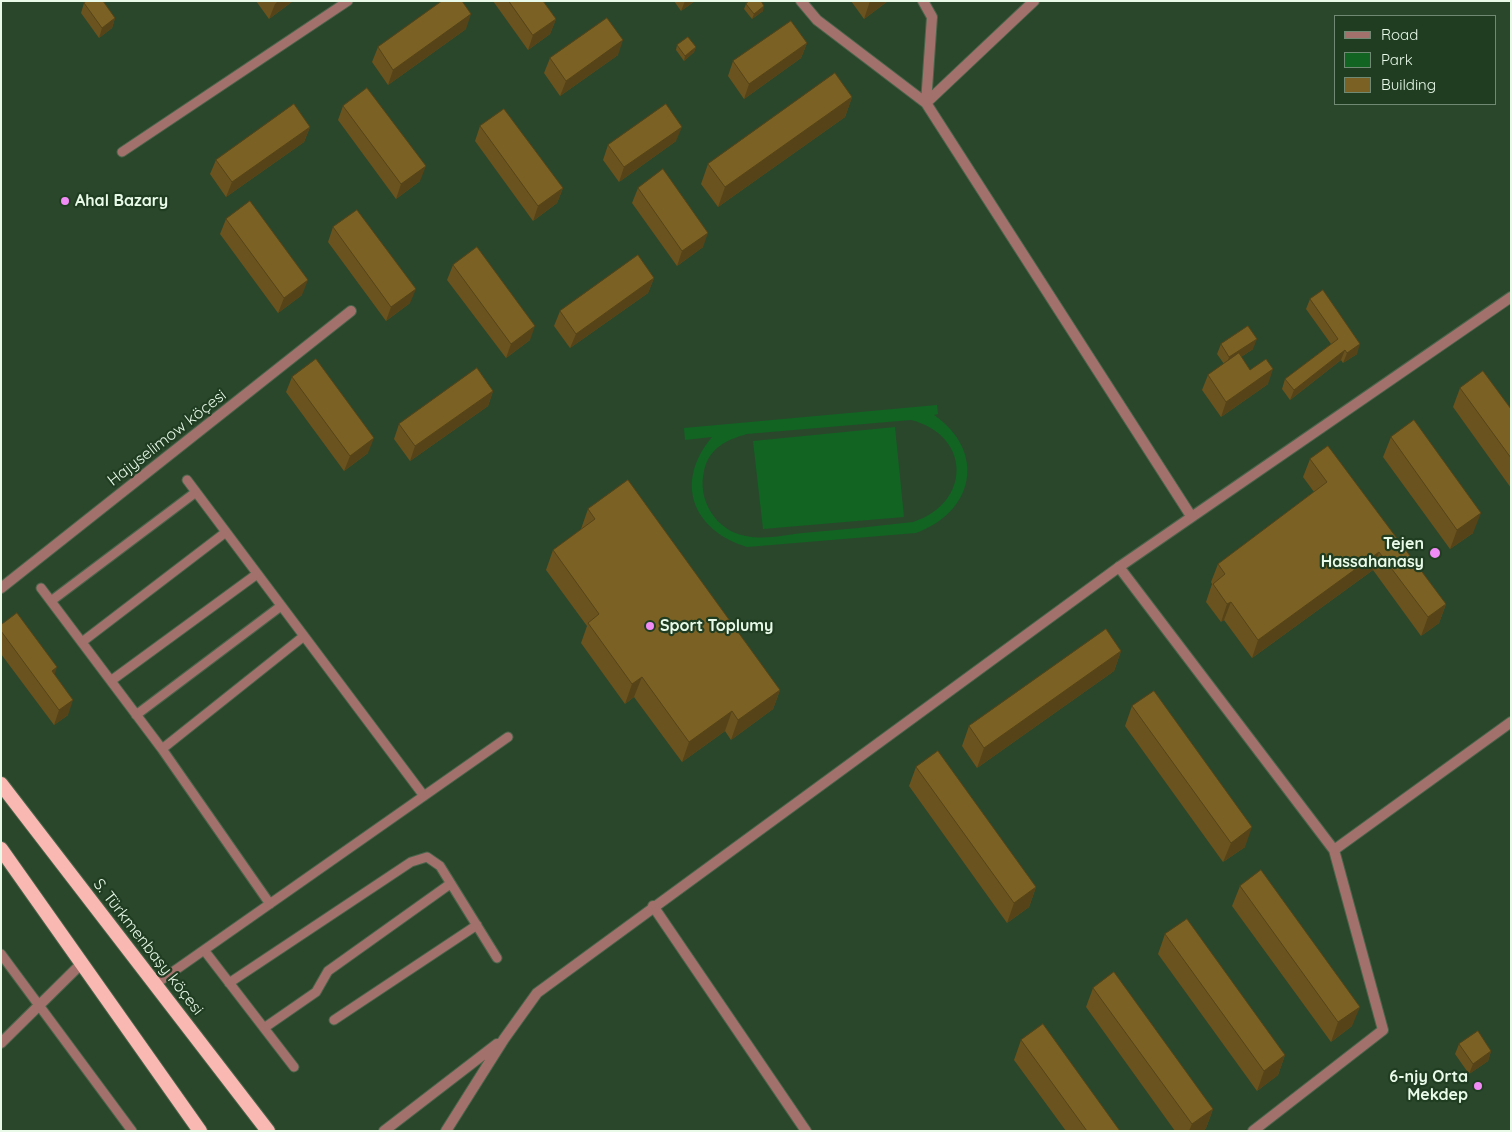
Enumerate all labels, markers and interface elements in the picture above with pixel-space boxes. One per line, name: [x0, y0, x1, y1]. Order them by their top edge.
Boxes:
legend: [1334, 15, 1497, 105]
text: Road: [1381, 25, 1418, 44]
text: Park: [1381, 50, 1413, 69]
text: Building: [1381, 75, 1436, 94]
place label: Ahal Bazary: [75, 191, 168, 211]
marker: Ahal Bazary: [59, 195, 71, 207]
street label: Hajyselimow köçesi: [104, 386, 230, 490]
place label: Tejen Hassahanasy: [1321, 534, 1424, 572]
marker: Tejen Hassahanasy: [1428, 546, 1442, 560]
place label: Sport Toplumy: [660, 616, 773, 636]
marker: Sport Toplumy: [644, 620, 656, 632]
street label: S. Türkmenbaşy köçesi: [89, 875, 207, 1019]
place label: 6-njy Orta Mekdep: [1389, 1067, 1468, 1105]
marker: 6-njy Orta Mekdep: [1472, 1080, 1484, 1092]

